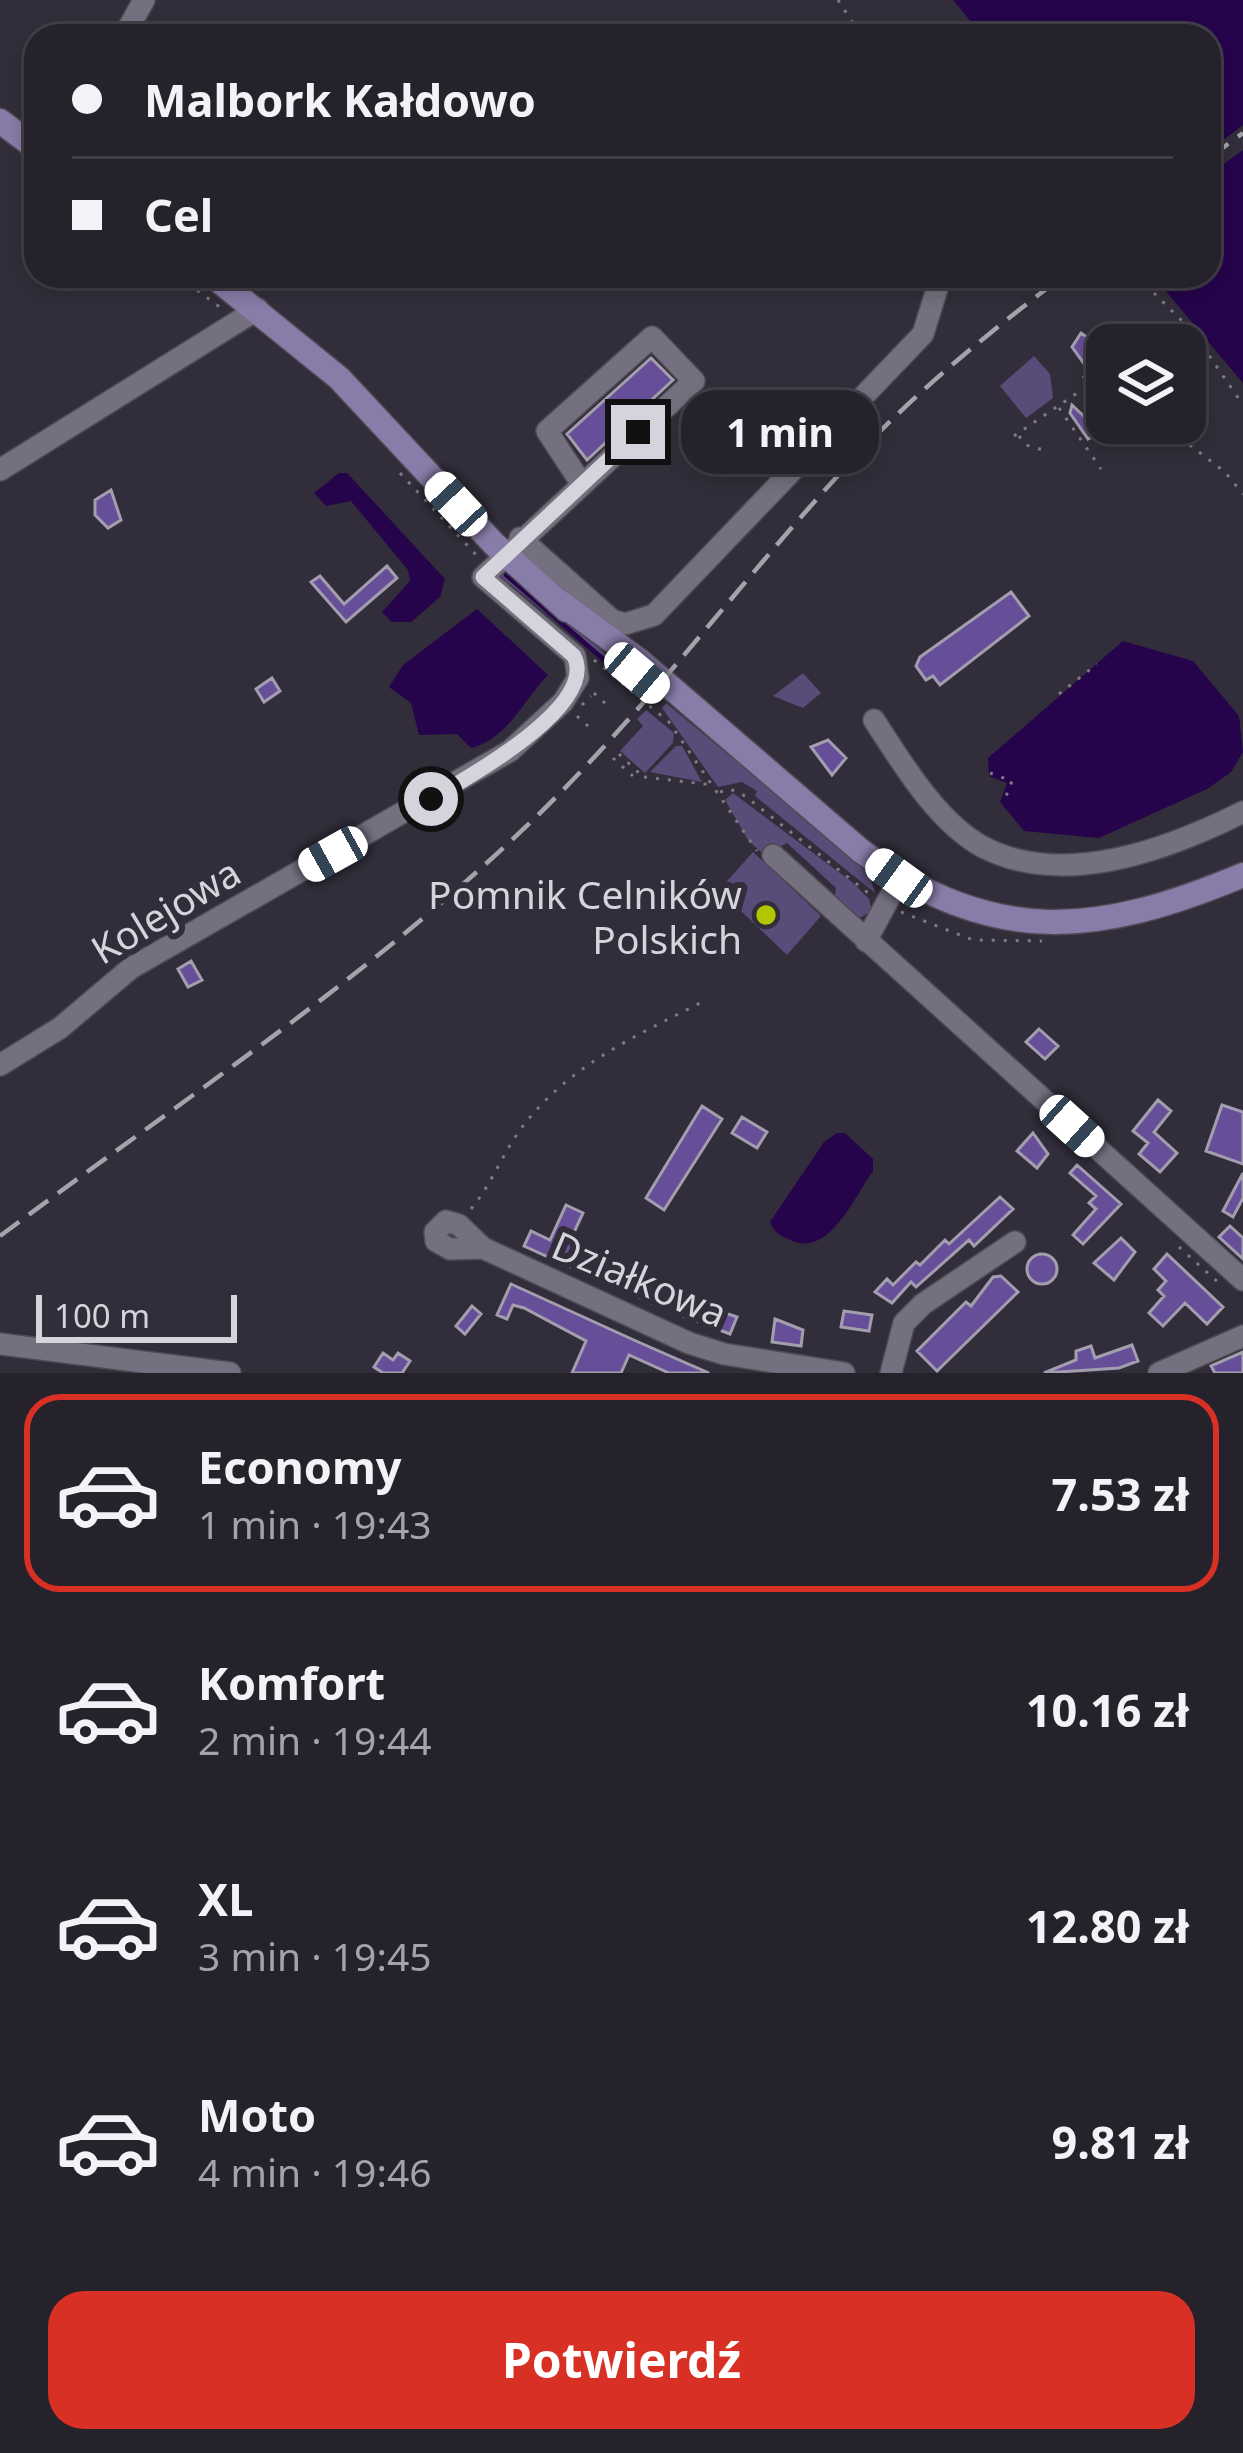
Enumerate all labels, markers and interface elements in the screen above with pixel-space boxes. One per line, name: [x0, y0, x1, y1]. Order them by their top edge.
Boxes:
text: Malbork Kałdowo: [144, 69, 536, 130]
text: Cel: [144, 184, 213, 245]
map controls: [1086, 324, 1206, 444]
button: layers: [1086, 324, 1206, 444]
callout: 1 min: [680, 390, 878, 474]
route end: [611, 405, 665, 459]
text: 1 min: [726, 405, 834, 458]
car: [418, 465, 494, 543]
car: [598, 636, 676, 710]
route start: [404, 772, 458, 826]
car: [293, 821, 373, 887]
car: [859, 842, 939, 914]
street label: Kolejowa: [81, 845, 249, 975]
place label: Pomnik Celników Polskich: [428, 867, 742, 965]
marker: Pomnik Celników Polskich: [753, 902, 779, 928]
car: [1033, 1089, 1111, 1163]
street label: Działkowa: [545, 1217, 735, 1339]
scale bar: [36, 1289, 237, 1342]
text: 100 m: [54, 1293, 150, 1338]
text: Economy: [198, 1436, 402, 1497]
icon: car: [54, 1439, 162, 1547]
text: 7.53 zł: [1052, 1463, 1189, 1524]
text: 1 min · 19:43: [198, 1497, 432, 1550]
text: Komfort: [198, 1652, 385, 1713]
icon: car: [54, 1655, 162, 1763]
text: 10.16 zł: [1026, 1679, 1189, 1740]
text: 2 min · 19:44: [198, 1713, 432, 1766]
text: XL: [198, 1868, 253, 1929]
icon: car: [54, 1871, 162, 1979]
text: 12.80 zł: [1026, 1895, 1189, 1956]
text: 3 min · 19:45: [198, 1929, 432, 1982]
text: Moto: [198, 2084, 316, 2145]
icon: car: [54, 2087, 162, 2195]
text: 9.81 zł: [1052, 2111, 1189, 2172]
text: 4 min · 19:46: [198, 2145, 432, 2198]
button: Potwierdź: [48, 2291, 1195, 2429]

